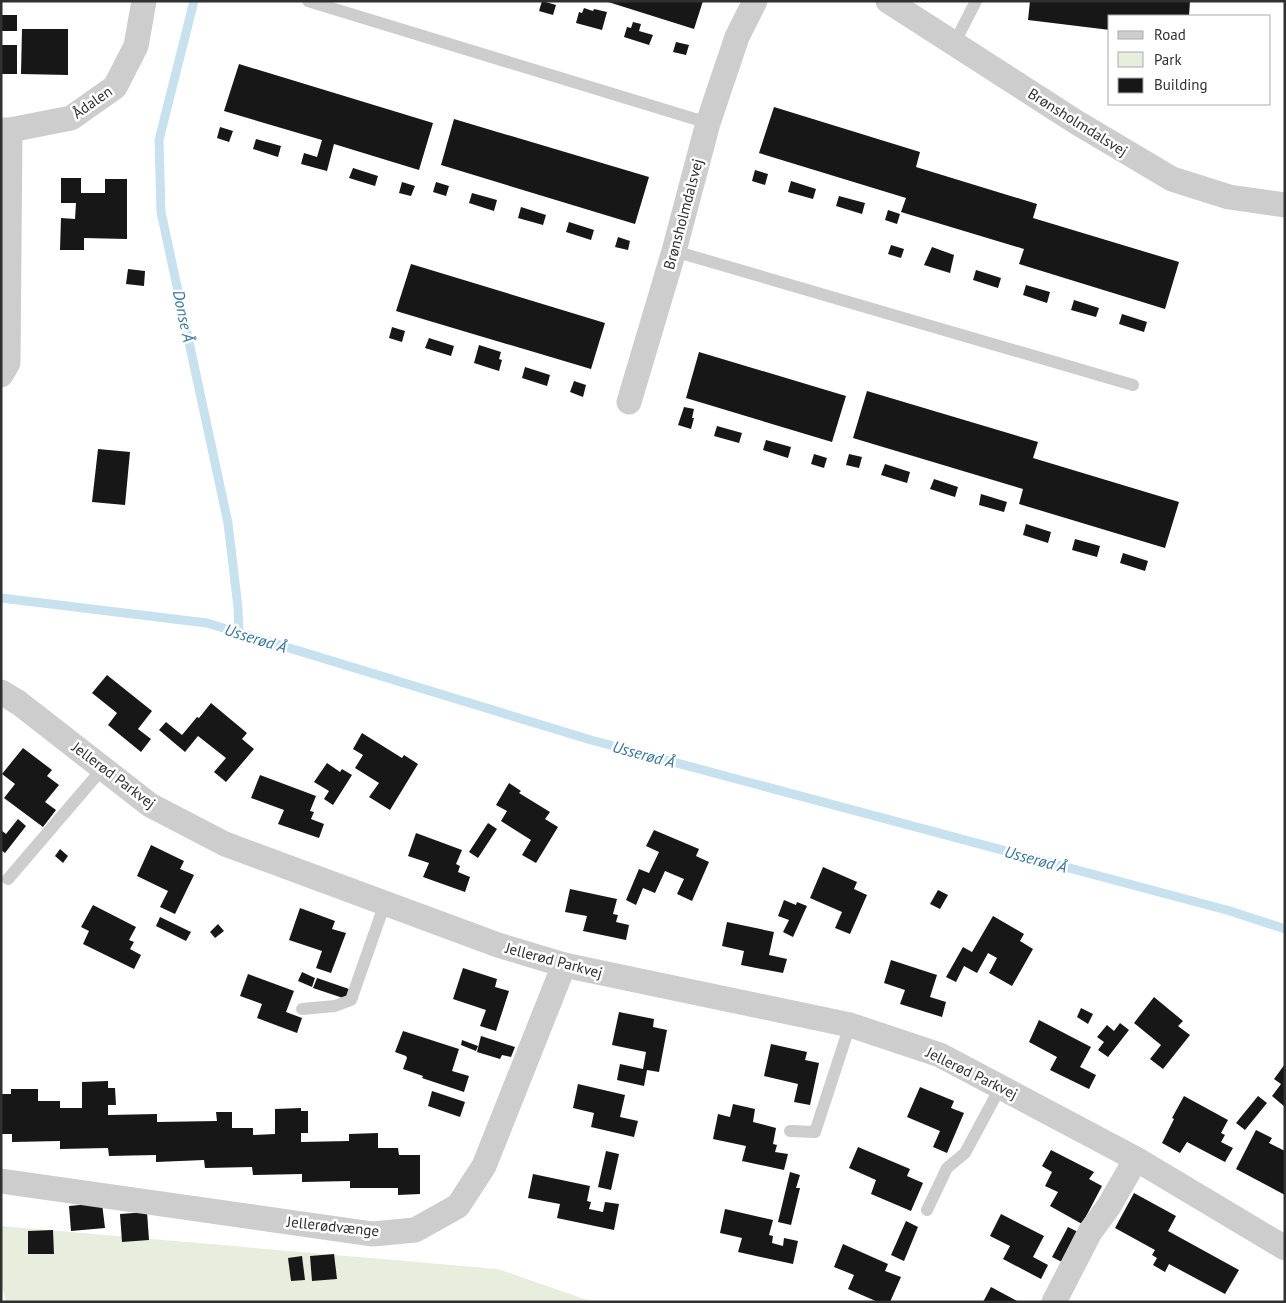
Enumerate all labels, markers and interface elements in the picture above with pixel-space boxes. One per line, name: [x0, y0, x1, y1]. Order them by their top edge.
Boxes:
legend: [1108, 15, 1271, 105]
text: Road: [1154, 25, 1186, 44]
text: Park: [1154, 50, 1182, 69]
text: Building: [1154, 75, 1208, 94]
street label: Ådalen: [68, 81, 116, 123]
street label: Brønsholmdalsvej: [1025, 84, 1131, 160]
street label: Brønsholmdalsvej: [659, 156, 707, 272]
water label: Donse Å: [169, 288, 199, 344]
water label: Usserød Å: [222, 619, 290, 657]
water label: Usserød Å: [610, 736, 678, 772]
street label: Jellerød Parkvej: [68, 737, 160, 813]
water label: Usserød Å: [1002, 841, 1070, 877]
street label: Jellerød Parkvej: [502, 938, 605, 982]
street label: Jellerød Parkvej: [922, 1042, 1021, 1103]
street label: Jellerødvænge: [285, 1212, 380, 1240]

